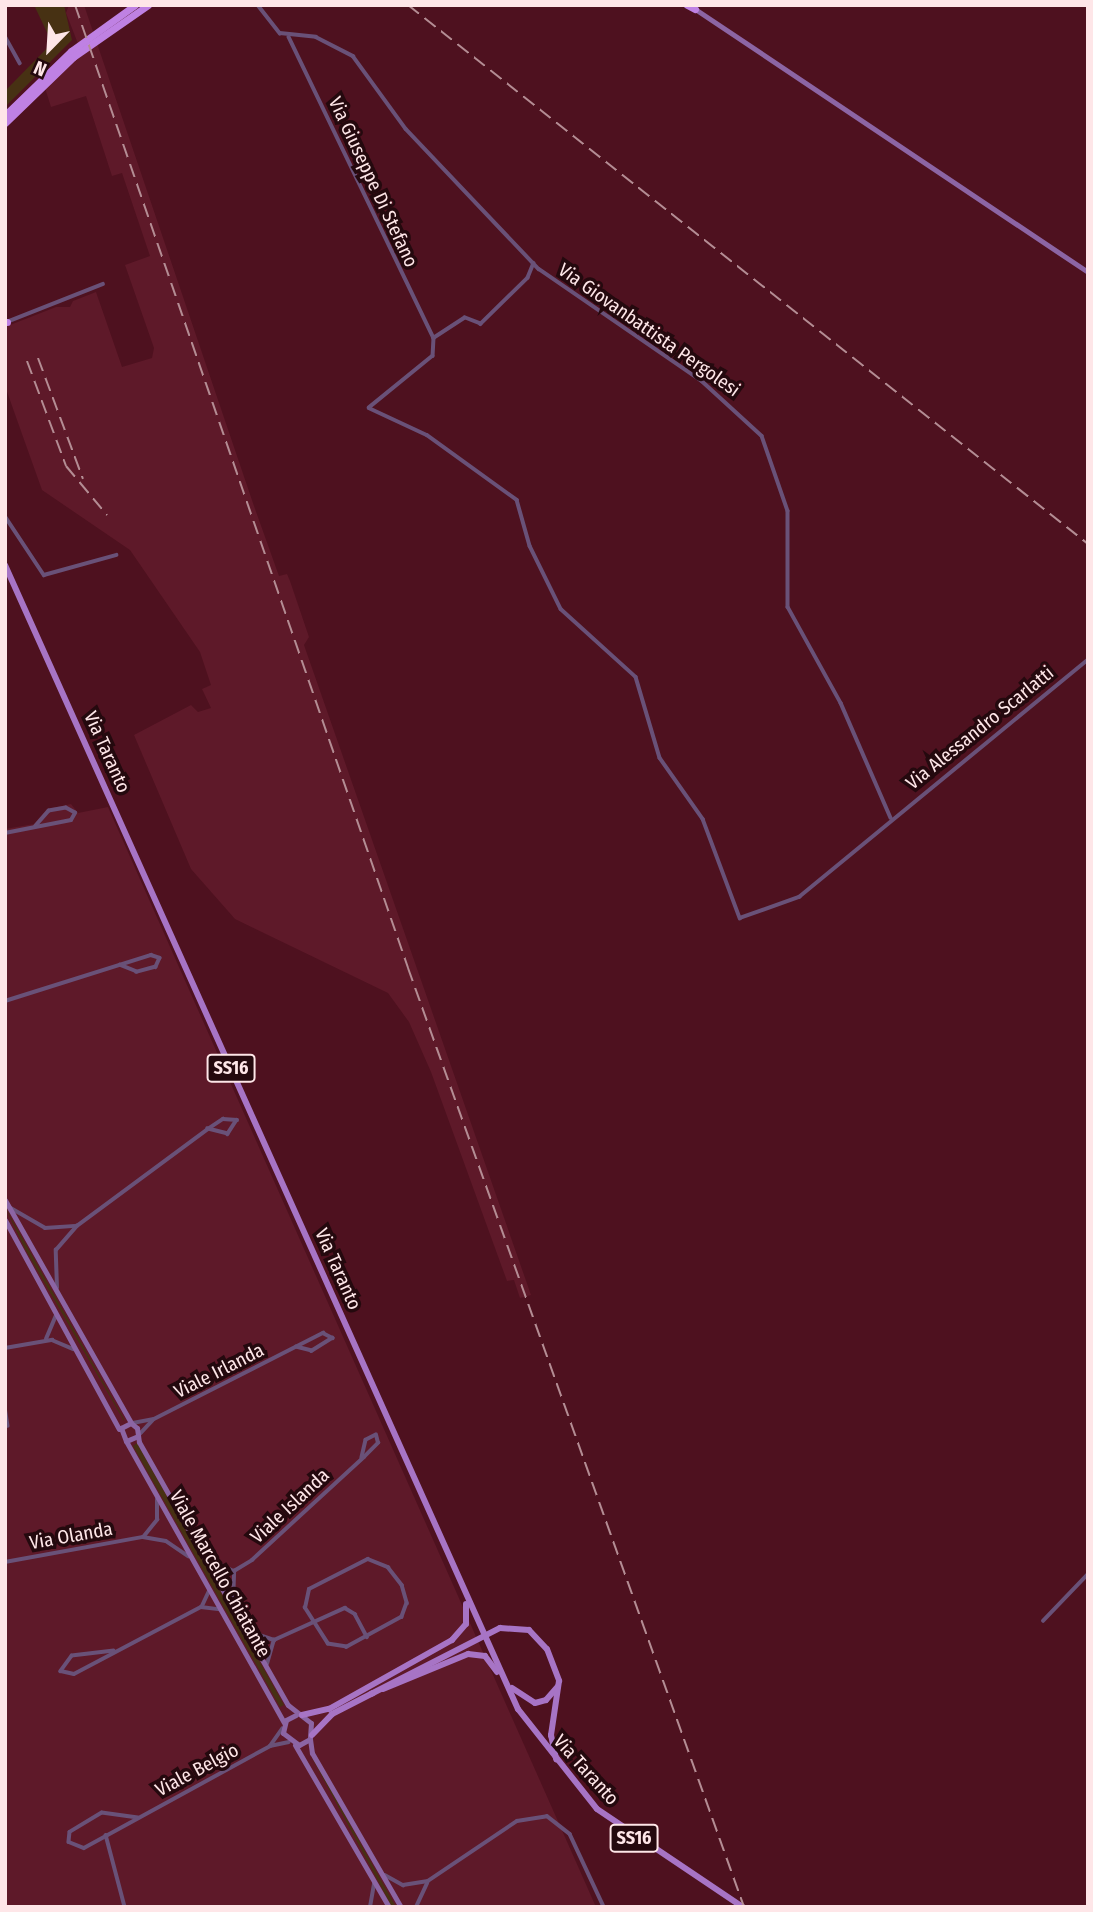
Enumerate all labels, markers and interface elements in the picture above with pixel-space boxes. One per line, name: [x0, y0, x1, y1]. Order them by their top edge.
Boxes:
north arrow: [14, 14, 84, 84]
text: N: [30, 56, 50, 81]
street label: Via Giuseppe Di Stefano: [324, 93, 422, 271]
street label: Via Giovanbattista Pergolesi: [554, 259, 744, 401]
street label: Via Alessandro Scarlatti: [902, 661, 1058, 795]
street label: Via Taranto: [79, 708, 135, 796]
road number: SS16: [206, 1054, 256, 1083]
street label: Via Taranto: [310, 1225, 366, 1313]
street label: Viale Irlanda: [170, 1339, 268, 1403]
street label: Viale Islanda: [246, 1464, 334, 1548]
street label: Viale Marcello Chiatante: [165, 1487, 275, 1661]
street label: Via Olanda: [28, 1517, 114, 1555]
street label: Via Taranto: [549, 1730, 623, 1810]
street label: Viale Belgio: [152, 1739, 242, 1801]
road number: SS16: [610, 1824, 658, 1852]

